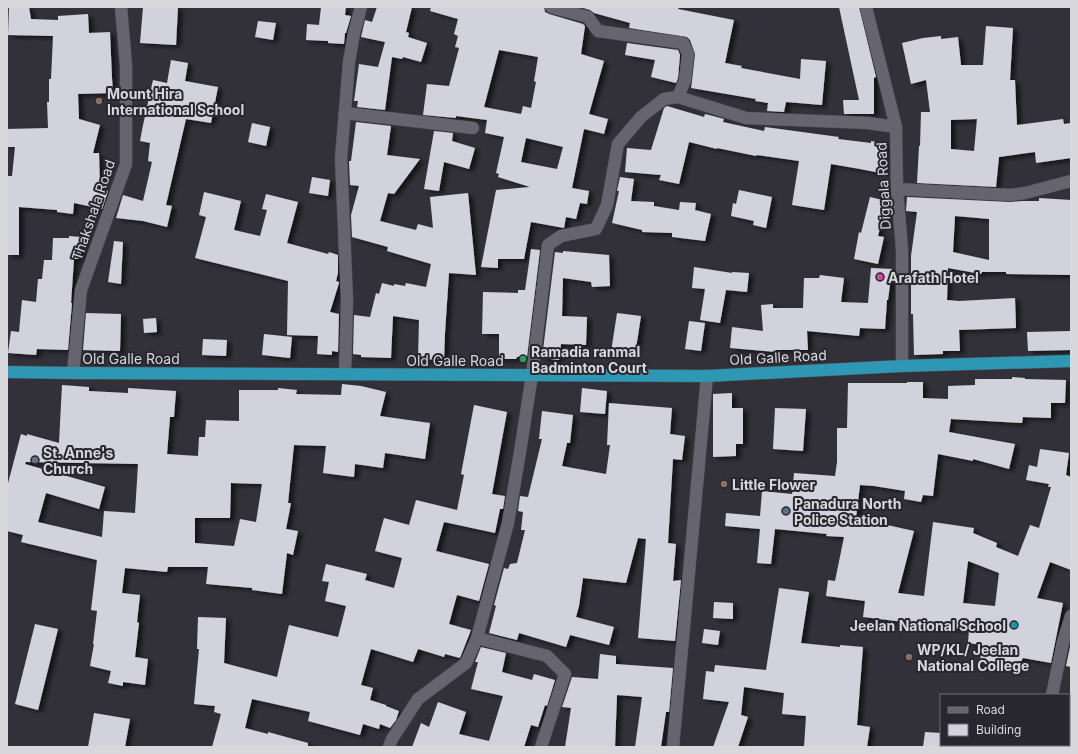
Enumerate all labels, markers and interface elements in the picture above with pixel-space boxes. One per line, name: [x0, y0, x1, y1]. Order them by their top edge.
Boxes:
place label: Mount Hira International School: [107, 85, 244, 118]
marker: Mount Hira International School: [94, 96, 104, 106]
street label: Diggala Road: [872, 142, 894, 230]
street label: Thakshala Road: [68, 157, 118, 263]
place label: Arafath Hotel: [888, 269, 979, 286]
marker: Arafath Hotel: [875, 272, 885, 282]
place label: Ramadia ranmal Badminton Court: [531, 343, 647, 376]
street label: Old Galle Road: [729, 346, 827, 368]
street label: Old Galle Road: [82, 350, 180, 367]
street label: Old Galle Road: [406, 352, 504, 369]
marker: Ramadia ranmal Badminton Court: [518, 354, 528, 364]
place label: St. Anne's Church: [43, 444, 113, 477]
marker: St. Anne's Church: [30, 455, 40, 465]
place label: Little Flower: [732, 476, 815, 493]
marker: Little Flower: [719, 479, 729, 489]
place label: Panadura North Police Station: [794, 495, 901, 528]
marker: Panadura North Police Station: [781, 506, 791, 516]
place label: Jeelan National School: [850, 617, 1006, 634]
marker: Jeelan National School: [1009, 620, 1019, 630]
place label: WP/KL/ Jeelan National College: [917, 641, 1029, 674]
marker: WP/KL/ Jeelan National College: [904, 652, 914, 662]
legend: [940, 694, 1070, 746]
text: Road: [976, 702, 1005, 717]
text: Building: [976, 722, 1021, 737]

